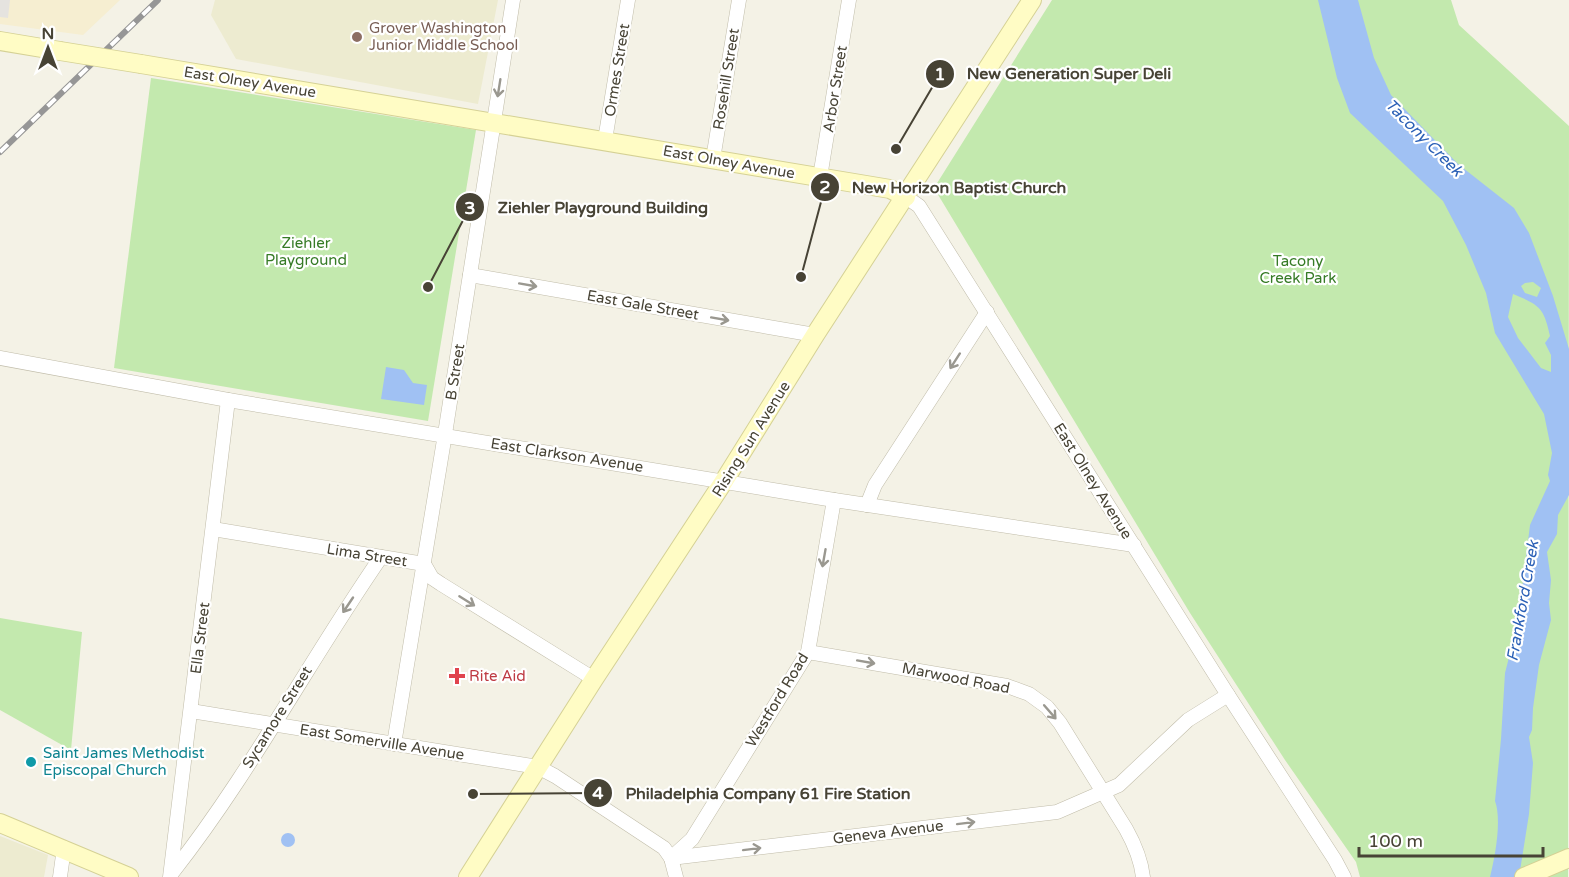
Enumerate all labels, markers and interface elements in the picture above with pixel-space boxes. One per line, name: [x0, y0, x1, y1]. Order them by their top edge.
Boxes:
north arrow: [18, 18, 78, 78]
place label: Grover Washington Junior Middle School: [369, 19, 518, 54]
street label: Ormes Street: [601, 22, 633, 118]
text: N: [42, 24, 54, 44]
street label: Rosehill Street: [709, 27, 743, 131]
marker: Grover Washington Junior Middle School: [350, 30, 364, 44]
street label: Arbor Street: [819, 44, 851, 134]
callout: New Generation Super Deli: [925, 57, 1184, 91]
street label: East Olney Avenue: [183, 63, 317, 101]
text: 1: [934, 63, 946, 85]
text: New Generation Super Deli: [967, 64, 1171, 84]
one-way arrow: [494, 78, 505, 98]
water label: Tacony Creek: [1381, 95, 1468, 182]
street label: East Olney Avenue: [662, 142, 796, 182]
callout: New Horizon Baptist Church: [810, 170, 1079, 204]
text: 2: [819, 176, 831, 198]
text: New Horizon Baptist Church: [852, 178, 1066, 198]
callout: Ziehler Playground Building: [455, 190, 720, 224]
text: 3: [464, 197, 476, 219]
text: Ziehler Playground Building: [498, 198, 708, 218]
park label: Ziehler Playground: [265, 234, 347, 269]
park label: Tacony Creek Park: [1260, 252, 1336, 287]
one-way arrow: [517, 280, 537, 291]
street label: East Gale Street: [586, 286, 701, 324]
one-way arrow: [710, 313, 729, 324]
street label: B Street: [442, 342, 468, 402]
one-way arrow: [949, 352, 961, 369]
street label: Rising Sun Avenue: [708, 378, 794, 500]
street label: East Olney Avenue: [1050, 420, 1136, 542]
street label: East Clarkson Avenue: [489, 434, 645, 476]
water label: Frankford Creek: [1503, 538, 1544, 663]
street label: Lima Street: [325, 540, 409, 570]
one-way arrow: [818, 547, 829, 567]
one-way arrow: [458, 595, 475, 607]
one-way arrow: [342, 597, 354, 613]
street label: Ella Street: [187, 601, 213, 675]
street label: Westford Road: [742, 650, 812, 750]
one-way arrow: [855, 657, 875, 668]
street label: Marwood Road: [900, 659, 1012, 697]
street label: Sycamore Street: [238, 662, 316, 771]
place label: Rite Aid: [469, 667, 526, 685]
marker: Rite Aid: [450, 669, 464, 683]
one-way arrow: [1043, 704, 1057, 719]
street label: East Somerville Avenue: [298, 720, 466, 764]
place label: Saint James Methodist Episcopal Church: [43, 744, 205, 779]
marker: Saint James Methodist Episcopal Church: [24, 755, 38, 769]
callout: Philadelphia Company 61 Fire Station: [583, 776, 923, 810]
text: 4: [592, 782, 604, 804]
text: Philadelphia Company 61 Fire Station: [625, 784, 911, 804]
street label: Geneva Avenue: [832, 816, 944, 848]
one-way arrow: [956, 817, 976, 828]
scale bar: [1359, 820, 1544, 858]
text: 100 m: [1368, 830, 1423, 852]
one-way arrow: [741, 843, 761, 854]

